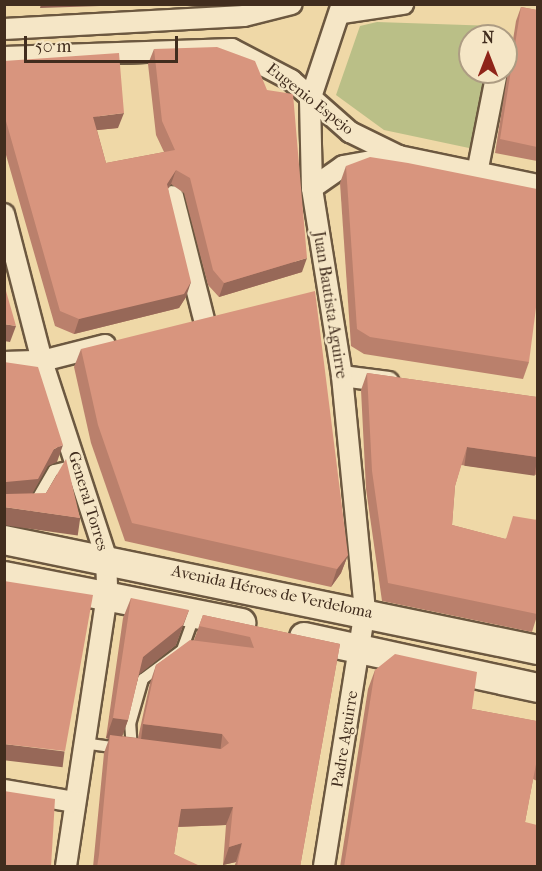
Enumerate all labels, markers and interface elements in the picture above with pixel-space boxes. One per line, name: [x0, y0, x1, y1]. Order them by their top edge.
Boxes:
scale bar: [27, 24, 182, 62]
north arrow: [458, 24, 518, 84]
text: N: [482, 28, 494, 47]
text: 50 m: [35, 36, 71, 57]
street label: Eugenio Espejo: [263, 59, 357, 139]
street label: Juan Bautista Aguirre: [309, 230, 351, 380]
street label: General Torres: [64, 449, 112, 553]
street label: Avenida Héroes de Verdeloma: [170, 561, 374, 623]
street label: Padre Aguirre: [328, 689, 362, 789]

